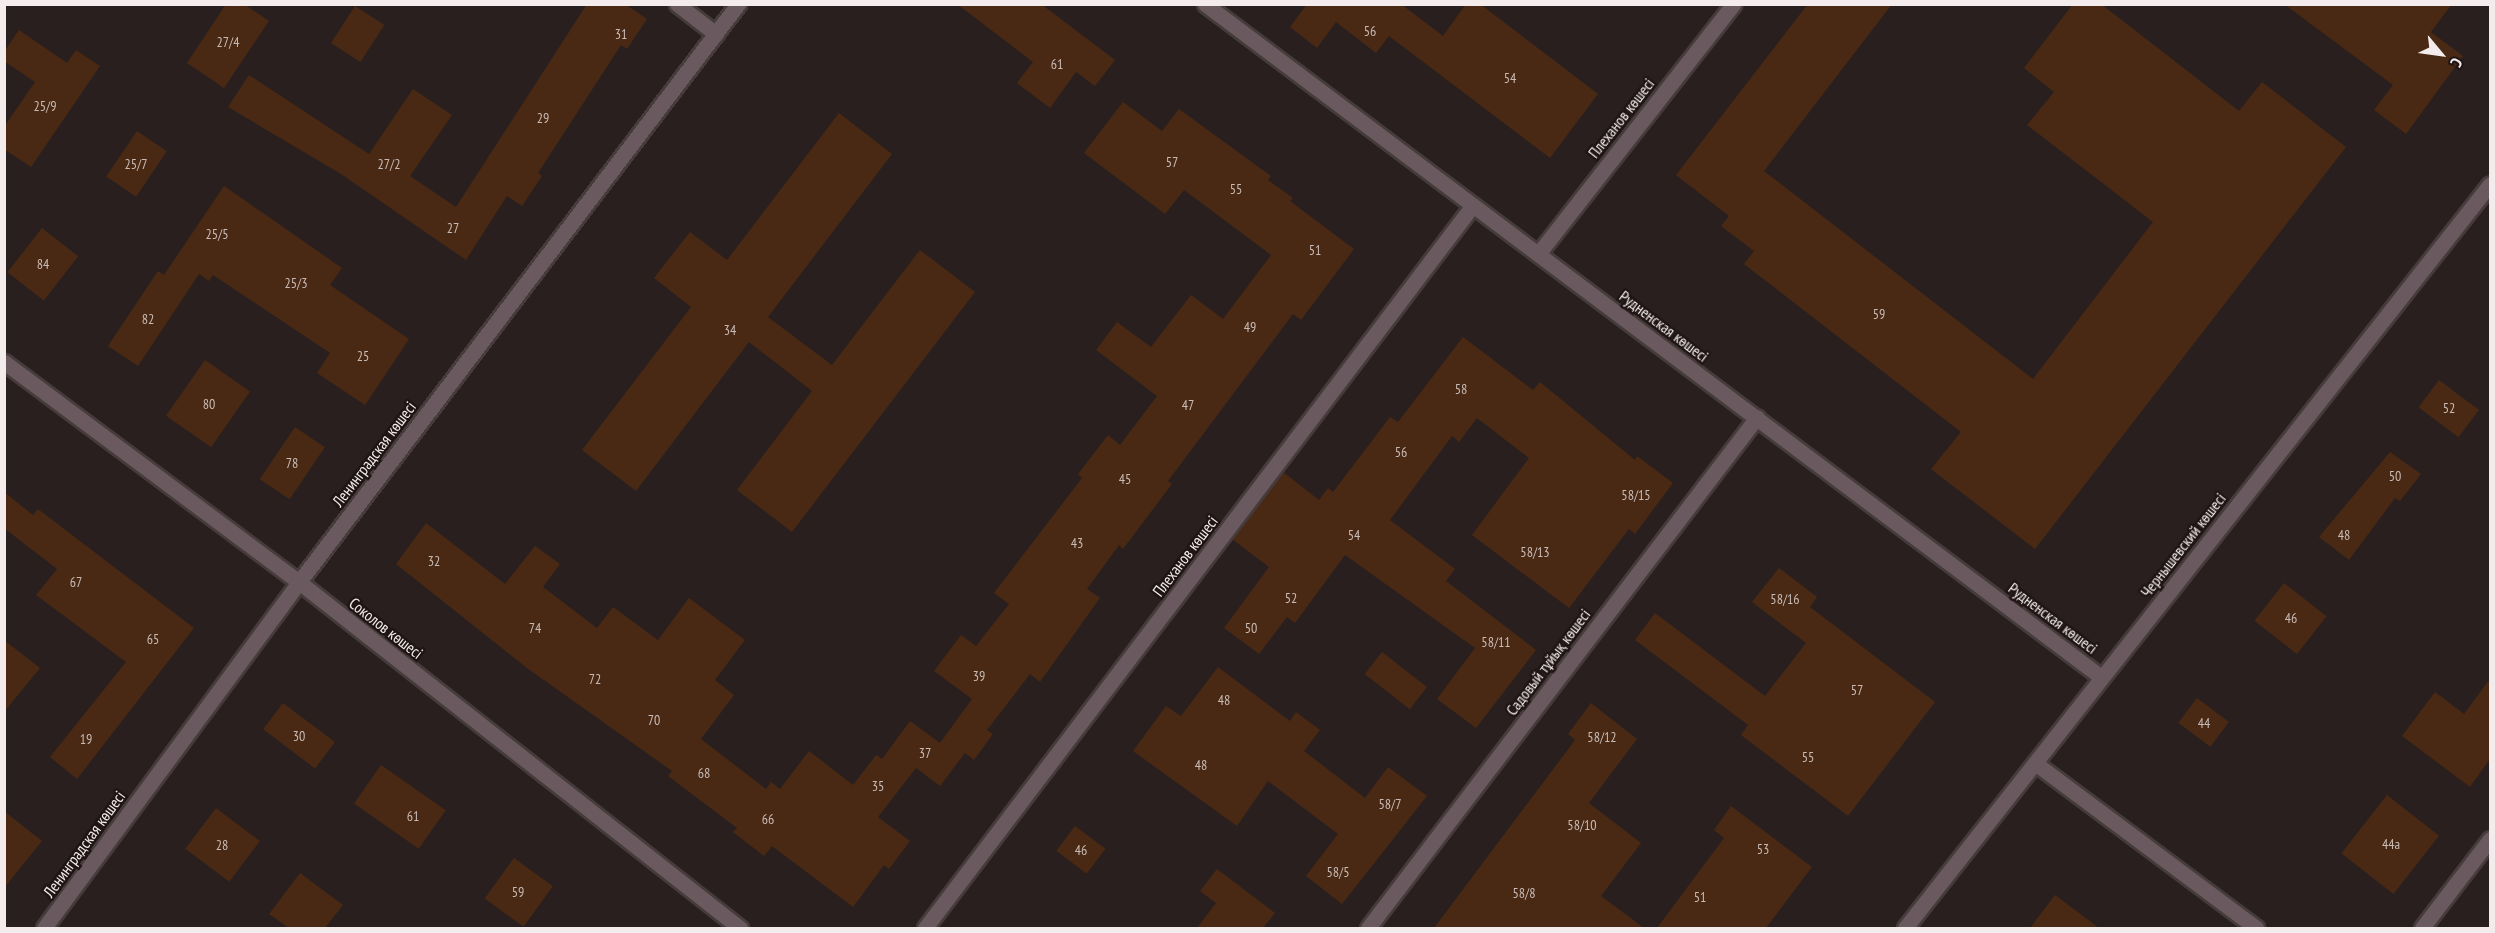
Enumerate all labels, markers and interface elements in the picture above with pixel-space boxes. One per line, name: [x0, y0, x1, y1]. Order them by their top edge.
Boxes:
house number: 56: [1364, 23, 1376, 39]
north arrow: [2411, 24, 2471, 84]
house number: 31: [615, 26, 627, 42]
house number: 27/4: [216, 34, 240, 50]
text: С: [2446, 55, 2467, 71]
house number: 61: [1051, 56, 1063, 72]
house number: 54: [1504, 70, 1516, 86]
street label: Плеханов көшесі: [1584, 74, 1658, 162]
house number: 25/9: [33, 98, 57, 114]
house number: 29: [537, 110, 549, 126]
house number: 57: [1166, 154, 1178, 170]
house number: 25/7: [124, 156, 148, 172]
house number: 27/2: [377, 156, 401, 172]
house number: 55: [1230, 181, 1242, 197]
house number: 27: [447, 220, 459, 236]
house number: 25/5: [205, 226, 229, 242]
house number: 51: [1309, 242, 1321, 258]
house number: 84: [37, 256, 49, 272]
house number: 25/3: [284, 275, 308, 291]
street label: Рудненская көшесі: [1616, 286, 1712, 366]
house number: 59: [1873, 306, 1885, 322]
house number: 82: [142, 311, 154, 327]
house number: 49: [1244, 319, 1256, 335]
house number: 34: [724, 322, 736, 338]
house number: 25: [357, 348, 369, 364]
house number: 58: [1455, 381, 1467, 397]
house number: 80: [203, 396, 215, 412]
house number: 47: [1182, 397, 1194, 413]
street label: Ленинградская көшесі: [328, 398, 420, 510]
house number: 52: [2443, 400, 2455, 416]
house number: 56: [1395, 444, 1407, 460]
house number: 78: [286, 455, 298, 471]
house number: 50: [2389, 468, 2401, 484]
house number: 45: [1119, 471, 1131, 487]
house number: 58/15: [1621, 487, 1651, 503]
street label: Чернышевский көшесі: [2136, 489, 2230, 601]
street label: Плеханов көшесі: [1148, 512, 1222, 600]
house number: 54: [1348, 527, 1360, 543]
house number: 48: [2338, 527, 2350, 543]
house number: 43: [1071, 535, 1083, 551]
house number: 58/13: [1520, 544, 1550, 560]
house number: 32: [428, 553, 440, 569]
house number: 67: [70, 574, 82, 590]
street label: Рудненская көшесі: [2005, 578, 2101, 658]
house number: 52: [1285, 590, 1297, 606]
house number: 58/16: [1770, 591, 1800, 607]
street label: Соколов көшесі: [345, 593, 427, 663]
street label: Садовый тұйық көшесі: [1502, 605, 1594, 719]
house number: 46: [2285, 610, 2297, 626]
house number: 74: [529, 620, 541, 636]
house number: 50: [1245, 620, 1257, 636]
house number: 65: [147, 631, 159, 647]
house number: 58/11: [1481, 634, 1511, 650]
house number: 39: [973, 668, 985, 684]
house number: 72: [589, 671, 601, 687]
house number: 57: [1851, 682, 1863, 698]
house number: 48: [1218, 692, 1230, 708]
house number: 70: [648, 712, 660, 728]
house number: 44: [2198, 715, 2210, 731]
house number: 30: [293, 728, 305, 744]
house number: 58/12: [1587, 729, 1617, 745]
house number: 19: [80, 731, 92, 747]
house number: 37: [919, 745, 931, 761]
house number: 55: [1802, 749, 1814, 765]
house number: 48: [1195, 757, 1207, 773]
house number: 68: [698, 765, 710, 781]
house number: 35: [872, 778, 884, 794]
street label: Ленинградская көшесі: [39, 787, 129, 901]
house number: 58/7: [1378, 796, 1402, 812]
house number: 61: [407, 808, 419, 824]
house number: 66: [762, 811, 774, 827]
house number: 58/10: [1567, 817, 1597, 833]
house number: 44а: [2382, 836, 2400, 852]
house number: 28: [216, 837, 228, 853]
house number: 53: [1757, 841, 1769, 857]
house number: 46: [1075, 842, 1087, 858]
house number: 58/5: [1326, 864, 1350, 880]
house number: 59: [512, 884, 524, 900]
house number: 58/8: [1512, 885, 1536, 901]
house number: 51: [1694, 889, 1706, 905]

